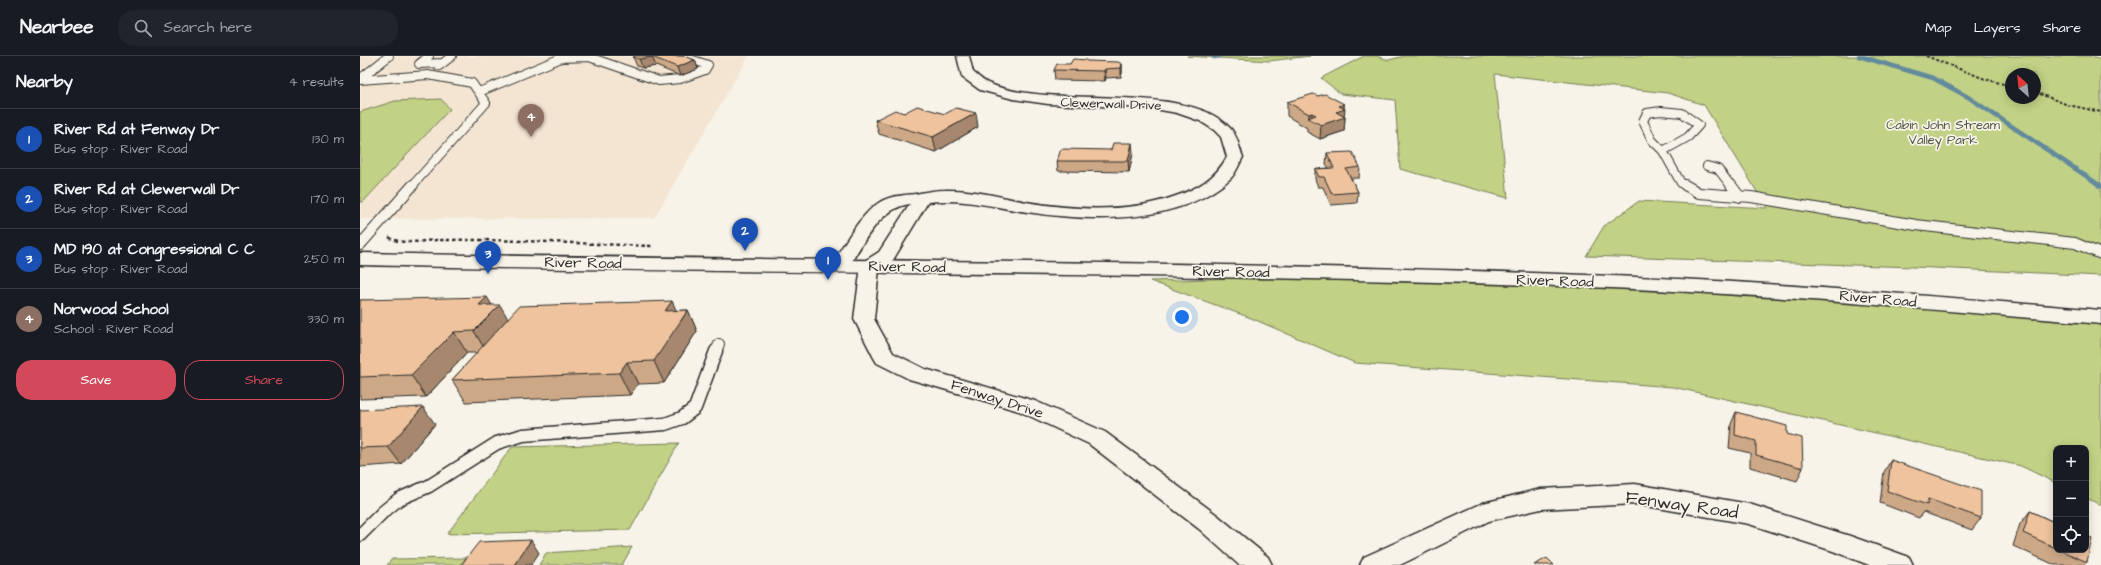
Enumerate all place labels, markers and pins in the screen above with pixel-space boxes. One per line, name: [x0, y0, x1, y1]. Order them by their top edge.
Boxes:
pin: 4: [518, 104, 544, 137]
pin: 2: [732, 218, 758, 251]
pin: 3: [475, 241, 501, 274]
pin: 1: [815, 247, 841, 280]

